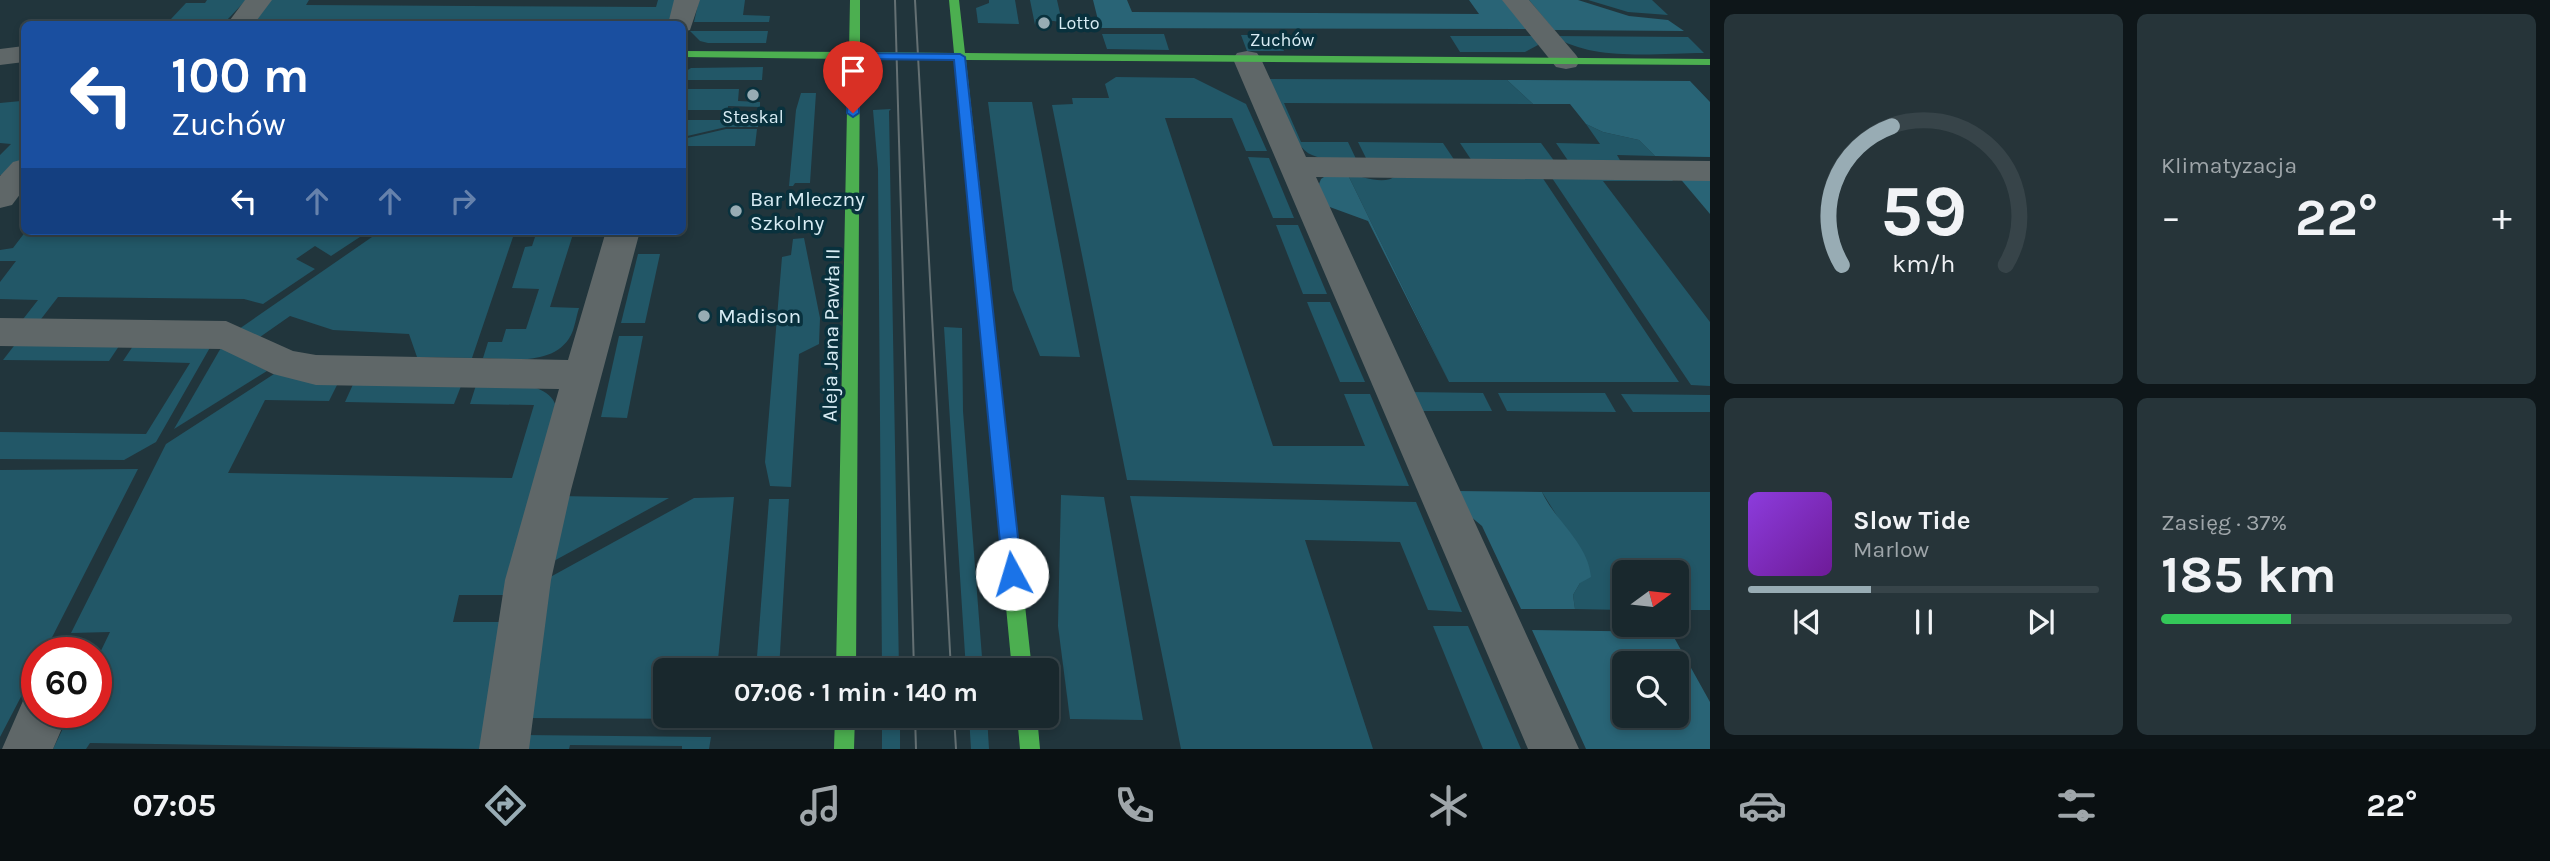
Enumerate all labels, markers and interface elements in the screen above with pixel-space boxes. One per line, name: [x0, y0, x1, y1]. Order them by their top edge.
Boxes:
place label: Lotto: [1058, 12, 1100, 34]
marker: Lotto: [1036, 15, 1052, 31]
street label: Zuchów: [1250, 29, 1314, 51]
pin: [823, 41, 883, 113]
text: 100 m: [171, 47, 309, 104]
icon: left: [56, 49, 147, 140]
icon: arrive: [834, 52, 872, 90]
marker: Steskal: [745, 87, 761, 103]
text: Zuchów: [171, 106, 286, 143]
place label: Steskal: [722, 106, 784, 128]
text: Klimatyzacja: [2161, 152, 2297, 179]
text: 59: [1880, 168, 1967, 253]
icon: left: [225, 182, 263, 220]
icon: ahead: [298, 182, 336, 220]
icon: ahead: [371, 182, 409, 220]
icon: right: [444, 182, 482, 220]
place label: Bar Mleczny Szkolny: [750, 187, 865, 235]
text: 22°: [2295, 187, 2378, 248]
text: −: [2161, 195, 2181, 240]
text: +: [2492, 195, 2512, 240]
marker: Bar Mleczny Szkolny: [728, 203, 744, 219]
street label: Aleja Jana Pawła II: [817, 248, 845, 422]
text: km/h: [1892, 249, 1955, 278]
place label: Madison: [718, 304, 801, 328]
marker: Madison: [696, 308, 712, 324]
text: Slow Tide: [1853, 505, 1971, 536]
text: Zasięg · 37%: [2161, 509, 2287, 536]
text: Marlow: [1853, 536, 1929, 563]
position arrow: [975, 537, 1049, 611]
text: 185 km: [2161, 544, 2337, 605]
north arrow: [1612, 560, 1689, 637]
map controls: [1612, 560, 1689, 728]
icon: previous: [1788, 603, 1826, 641]
icon: pause: [1905, 603, 1943, 641]
icon: next: [2022, 603, 2060, 641]
speed limit sign: 60: [21, 637, 112, 728]
button: search: [1612, 651, 1689, 728]
text: 07:06 · 1 min · 140 m: [734, 677, 978, 708]
icon: directions: [481, 781, 530, 830]
icon: music: [796, 781, 845, 830]
icon: phone: [1110, 781, 1159, 830]
icon: climate: [1424, 781, 1473, 830]
icon: car: [1738, 781, 1787, 830]
icon: filters: [2052, 781, 2101, 830]
text: 07:05: [133, 787, 216, 824]
text: 22°: [2366, 787, 2417, 824]

